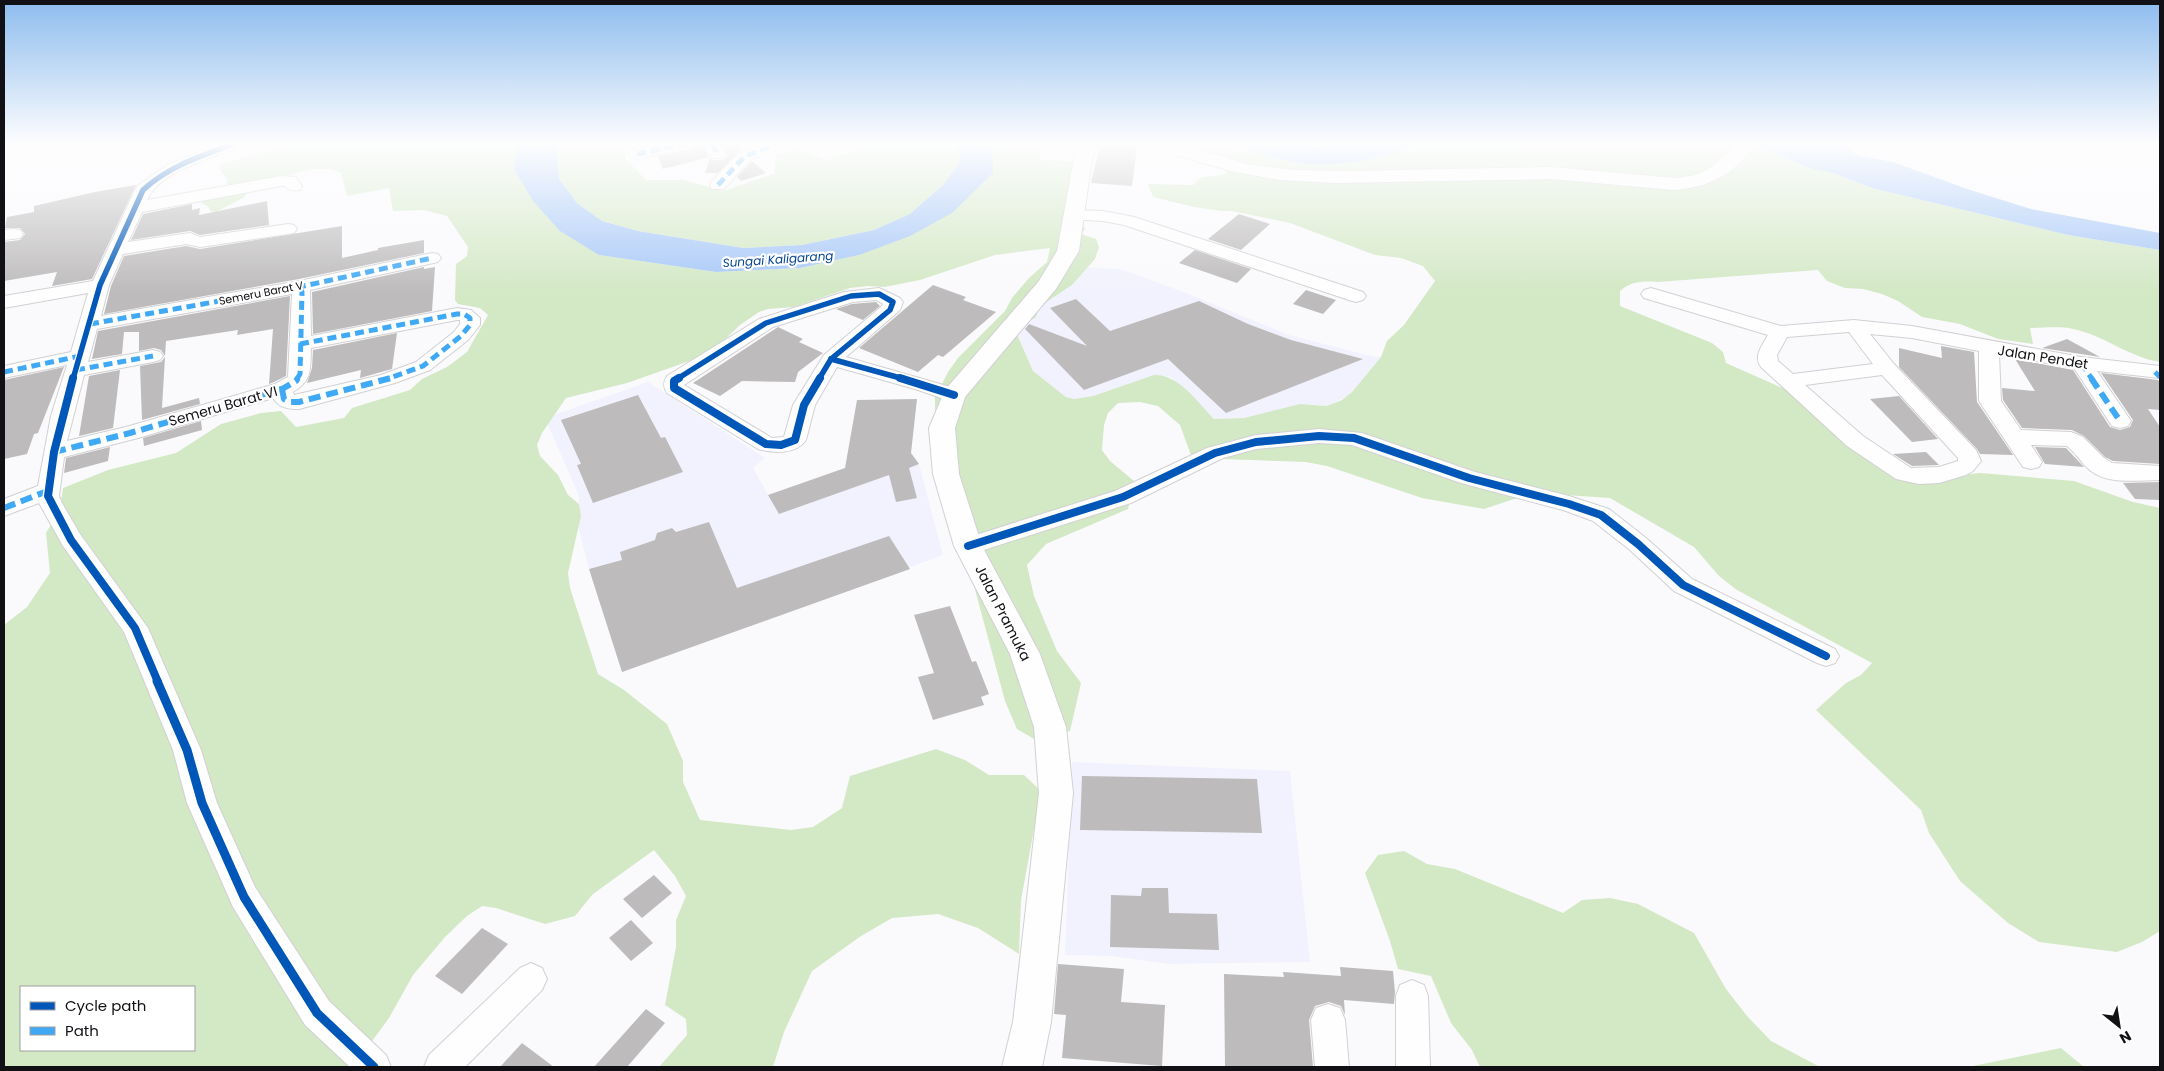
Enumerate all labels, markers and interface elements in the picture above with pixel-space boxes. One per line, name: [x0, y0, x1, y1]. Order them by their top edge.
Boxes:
water label: Sungai Kaligarang: [722, 247, 834, 271]
street label: Semeru Barat V: [217, 277, 305, 309]
street label: Jalan Pendet: [1996, 340, 2090, 374]
street label: Semeru Barat VI: [166, 381, 280, 431]
street label: Jalan Pramuka: [970, 562, 1036, 664]
legend: [20, 986, 195, 1051]
text: Cycle path: [65, 995, 146, 1016]
north arrow: [2094, 1001, 2144, 1051]
text: Path: [65, 1020, 99, 1041]
text: N: [2116, 1026, 2135, 1049]

